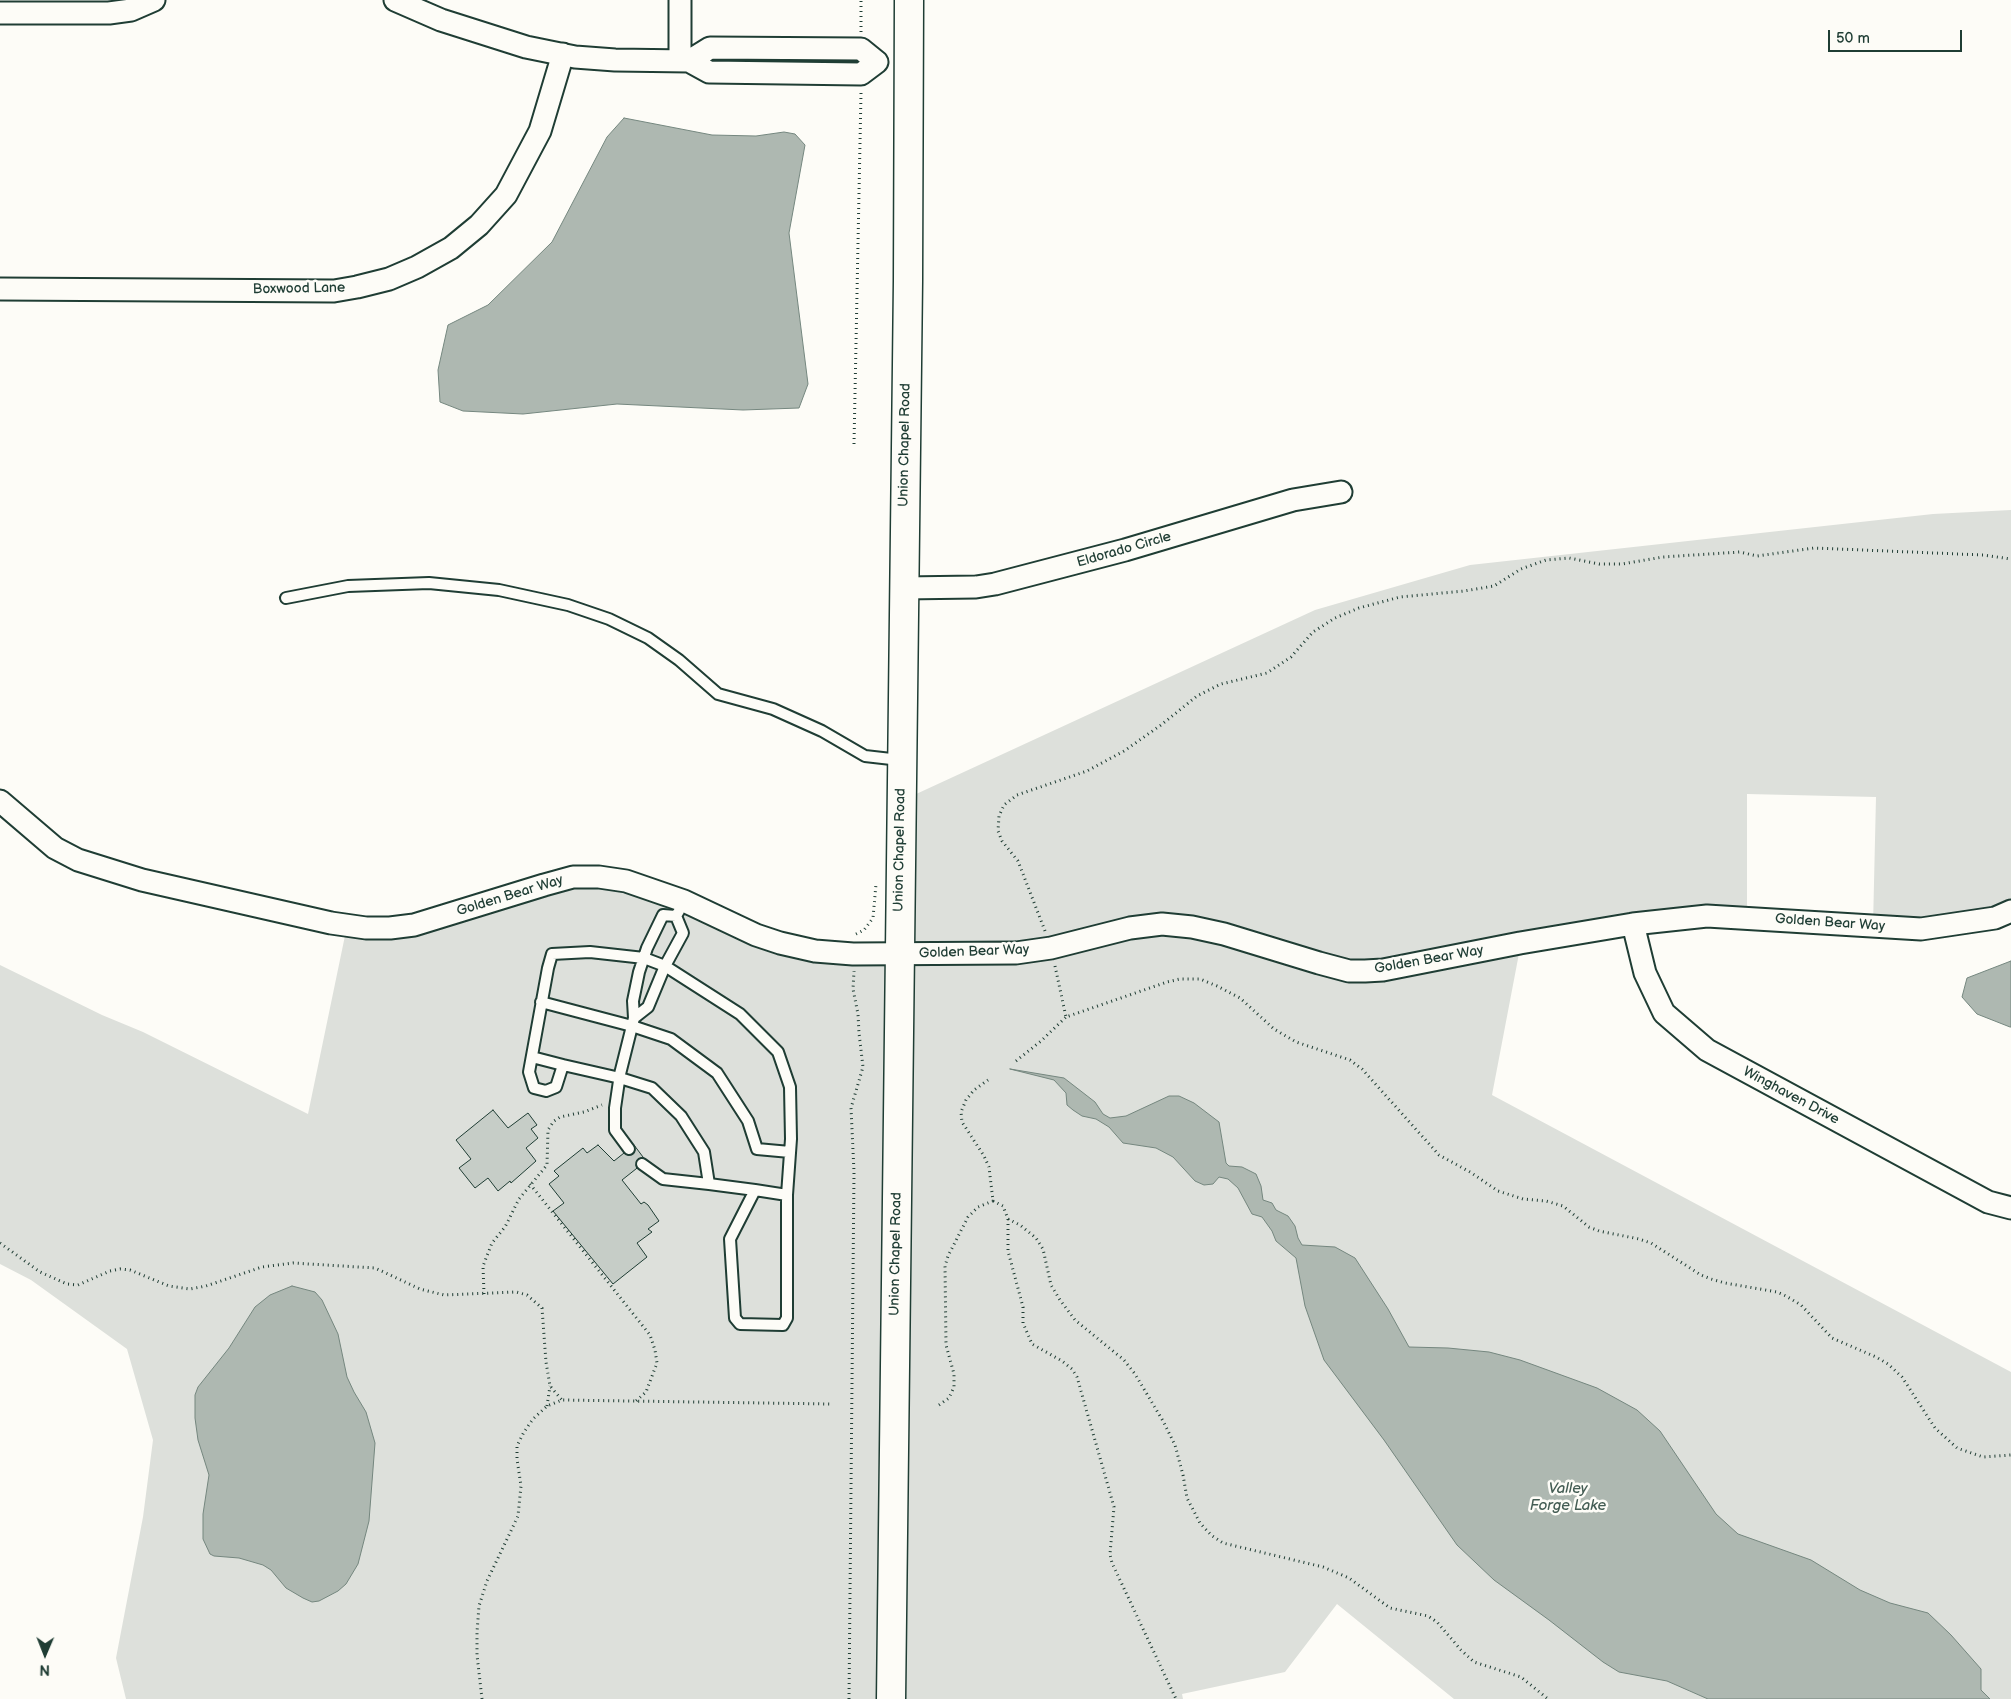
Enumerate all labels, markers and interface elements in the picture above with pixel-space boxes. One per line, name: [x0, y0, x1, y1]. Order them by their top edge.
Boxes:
scale bar: [1831, 20, 1965, 52]
text: 50 m: [1836, 29, 1870, 48]
street label: Boxwood Lane: [253, 280, 345, 298]
street label: Union Chapel Road: [896, 383, 914, 507]
street label: Eldorado Circle: [1075, 528, 1173, 572]
street label: Union Chapel Road: [891, 788, 909, 912]
street label: Golden Bear Way: [455, 872, 565, 920]
street label: Golden Bear Way: [1774, 911, 1886, 935]
street label: Golden Bear Way: [919, 942, 1029, 962]
street label: Golden Bear Way: [1373, 942, 1485, 978]
street label: Winghaven Drive: [1740, 1064, 1842, 1128]
street label: Union Chapel Road: [887, 1192, 905, 1316]
water label: Valley Forge Lake: [1530, 1480, 1606, 1515]
north arrow: [20, 1629, 70, 1679]
text: N: [39, 1661, 50, 1678]

